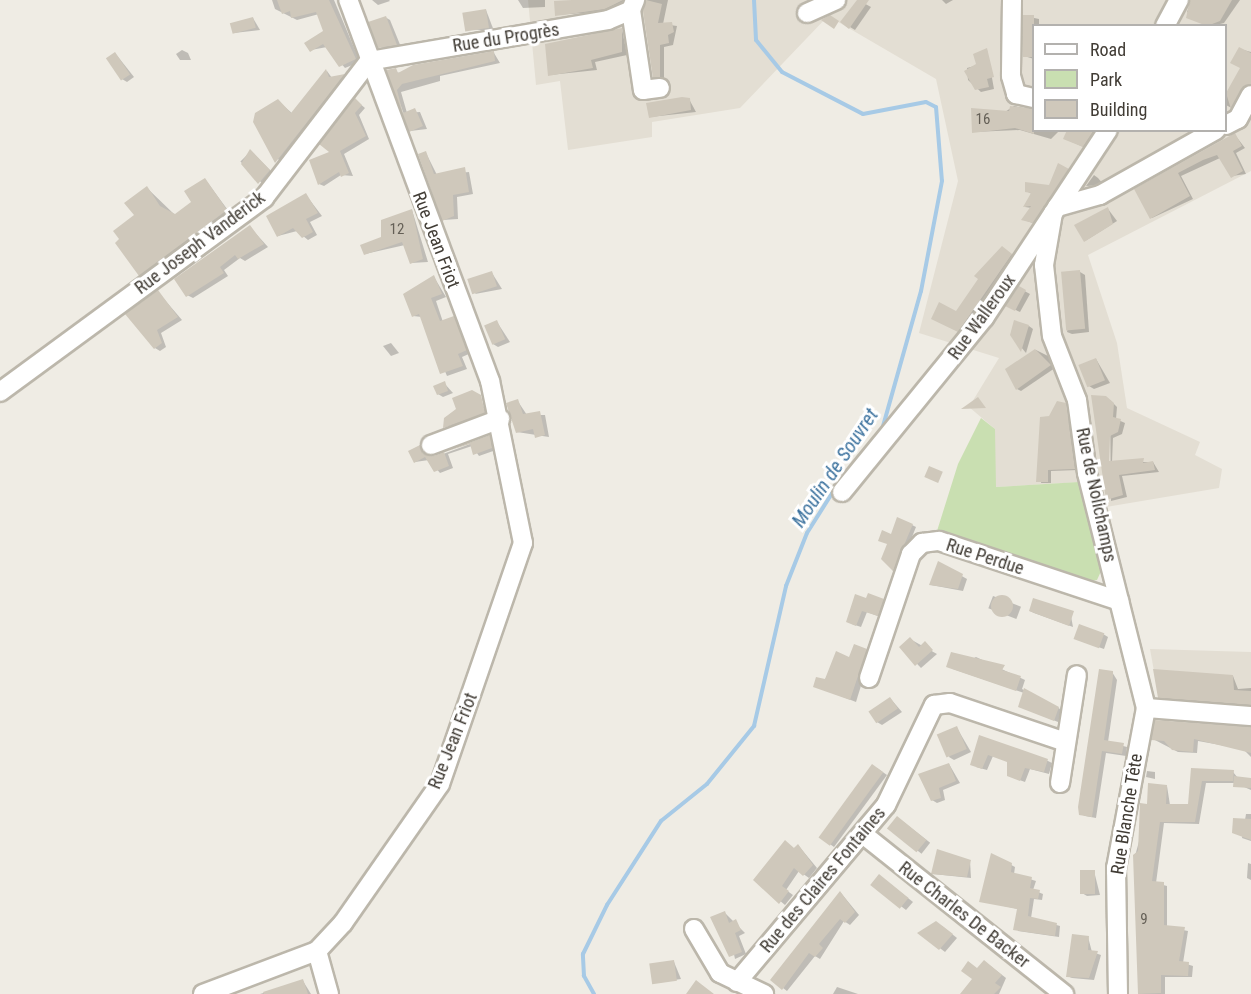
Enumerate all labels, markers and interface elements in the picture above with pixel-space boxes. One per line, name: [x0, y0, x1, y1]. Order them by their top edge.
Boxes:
street label: Rue du Progrès: [451, 19, 561, 57]
legend: [1032, 24, 1227, 132]
text: Road: [1090, 39, 1126, 60]
text: Park: [1090, 69, 1122, 90]
text: Building: [1090, 99, 1147, 120]
house number: 16: [976, 111, 990, 129]
street label: Rue Joseph Vanderick: [131, 187, 269, 299]
street label: Rue Jean Friot: [408, 189, 464, 291]
house number: 12: [390, 221, 404, 239]
street label: Rue Walleroux: [944, 270, 1020, 364]
water label: Moulin de Souvret: [786, 404, 884, 532]
street label: Rue de Nolichamps: [1071, 426, 1121, 564]
street label: Rue Perdue: [943, 534, 1027, 580]
street label: Rue Jean Friot: [424, 690, 482, 792]
street label: Rue Blanche Tête: [1107, 752, 1147, 876]
street label: Rue des Claires Fontaines: [756, 803, 890, 957]
street label: Rue Charles De Backer: [894, 857, 1034, 973]
house number: 9: [1140, 911, 1148, 929]

